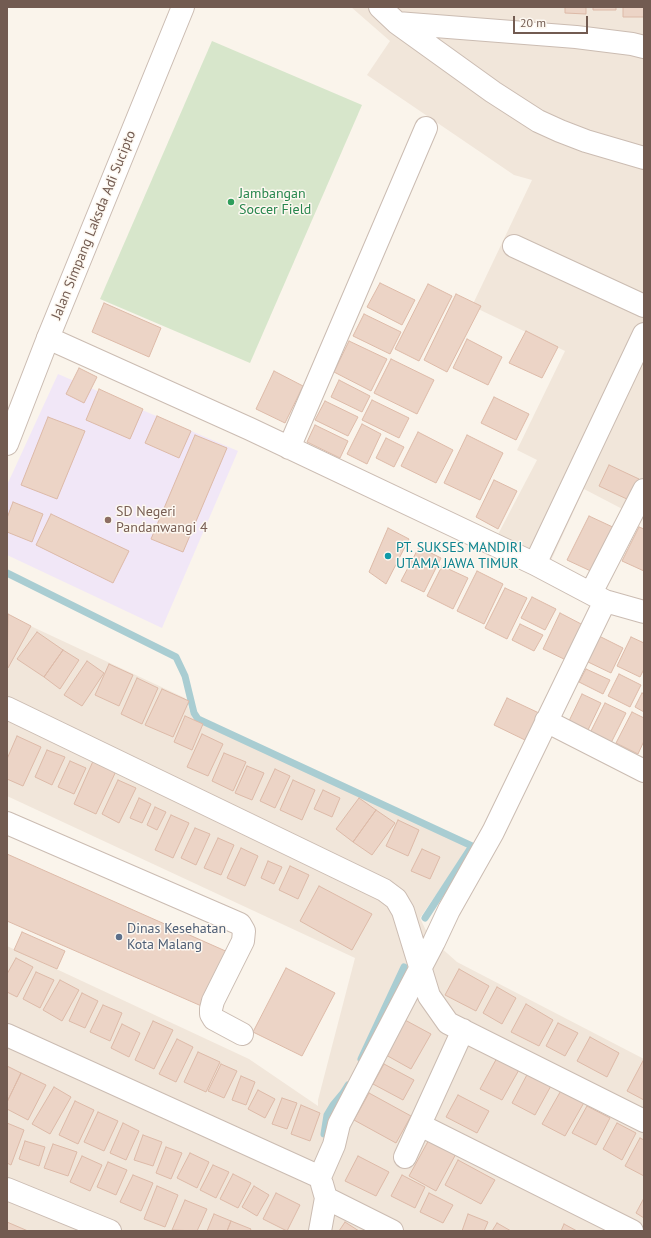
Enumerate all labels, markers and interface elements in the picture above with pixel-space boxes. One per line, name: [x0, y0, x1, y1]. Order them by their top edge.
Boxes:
scale bar: [515, 8, 590, 34]
text: 20 m: [520, 15, 546, 30]
street label: Jalan Simpang Laksda Adi Sucipto: [48, 128, 140, 322]
place label: Jambangan Soccer Field: [239, 186, 311, 218]
marker: Jambangan Soccer Field: [226, 197, 236, 207]
place label: SD Negeri Pandanwangi 4: [116, 504, 208, 536]
marker: SD Negeri Pandanwangi 4: [103, 515, 113, 525]
place label: PT. SUKSES MANDIRI UTAMA JAWA TIMUR: [396, 540, 522, 572]
marker: PT. SUKSES MANDIRI UTAMA JAWA TIMUR: [383, 551, 393, 561]
place label: Dinas Kesehatan Kota Malang: [127, 921, 226, 954]
marker: Dinas Kesehatan Kota Malang: [114, 932, 124, 942]

